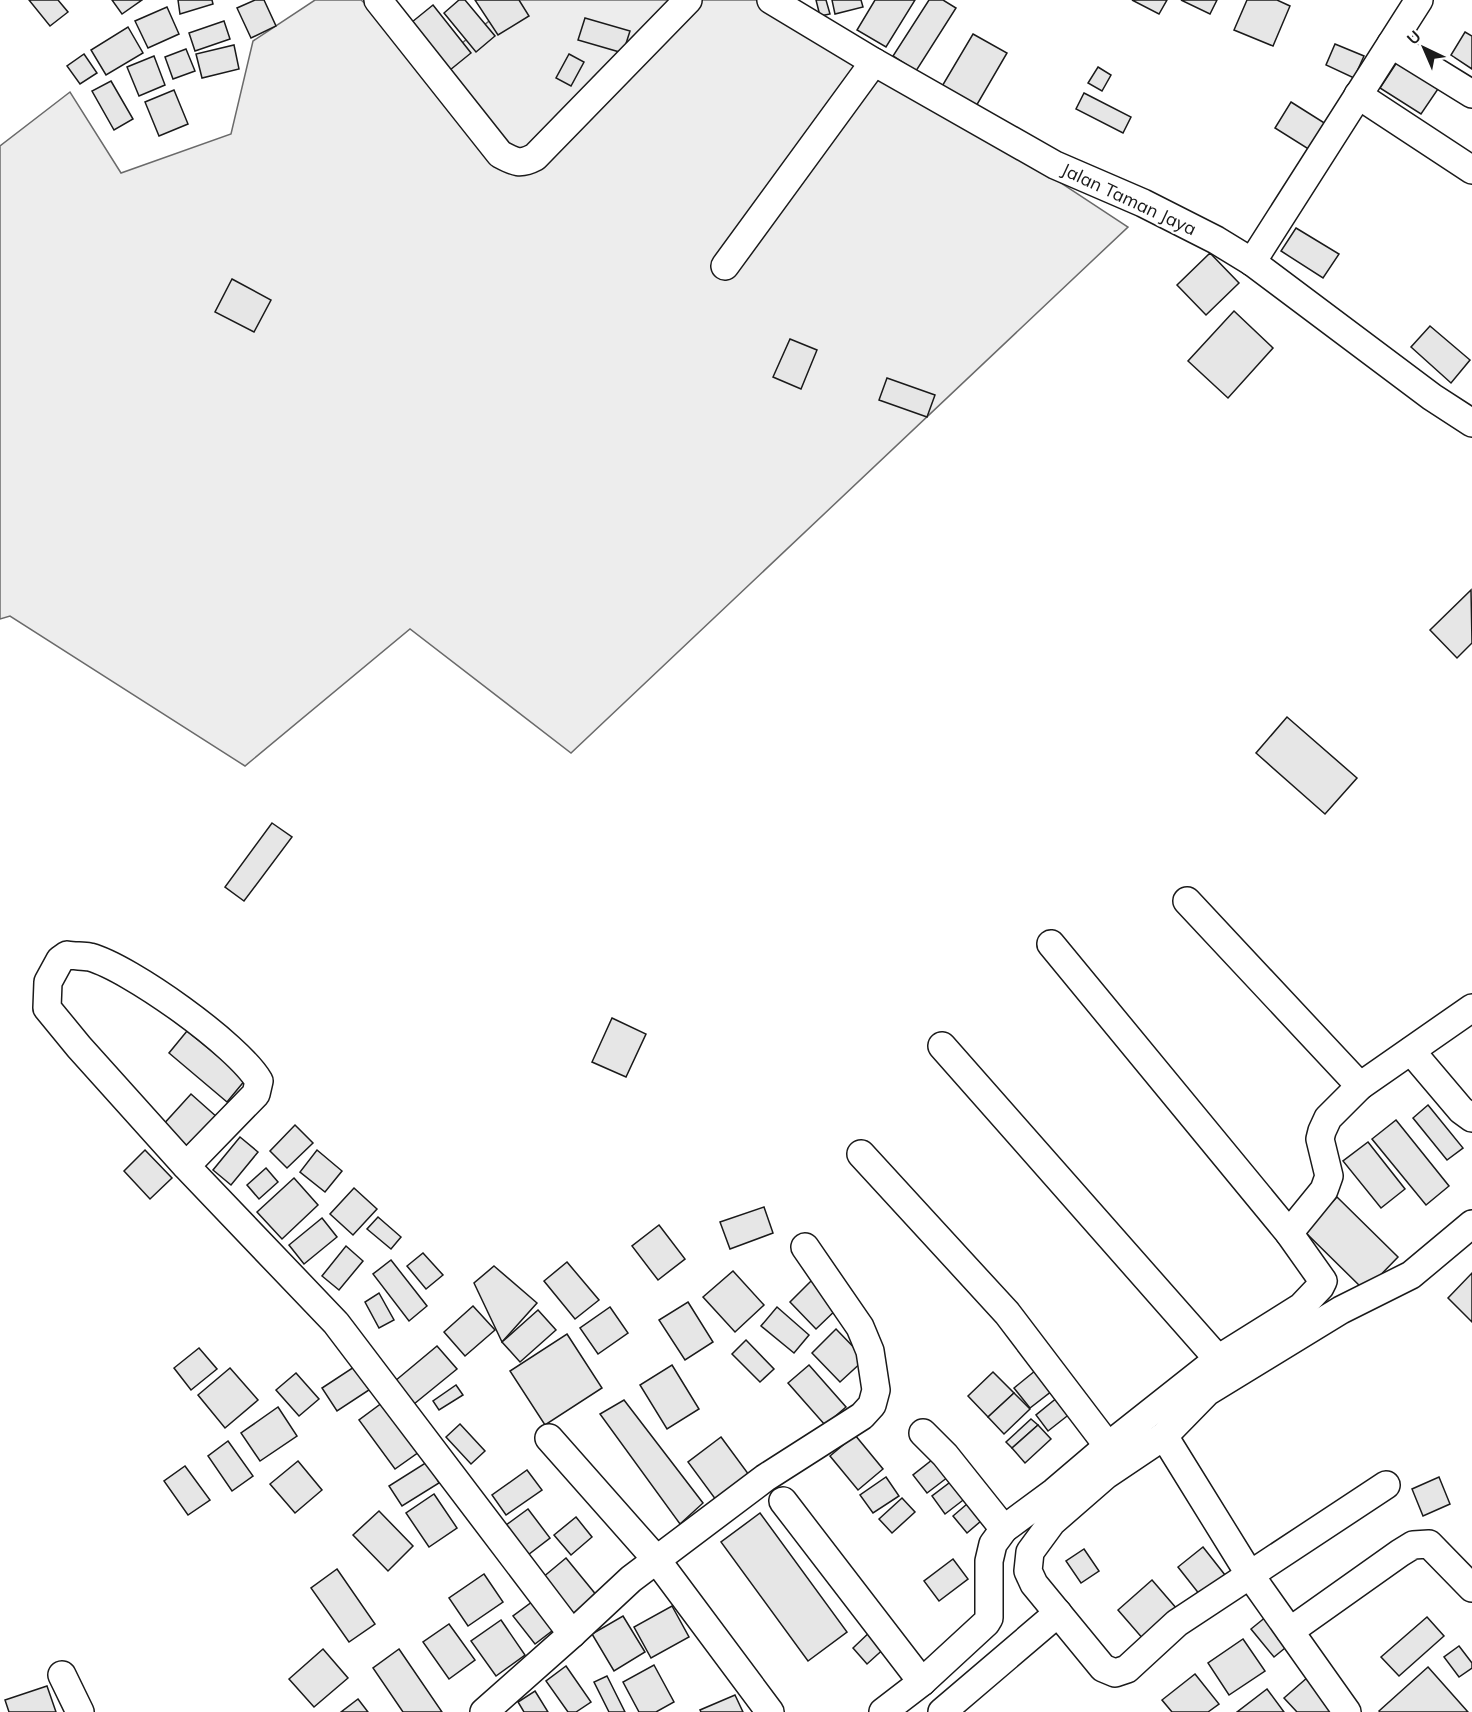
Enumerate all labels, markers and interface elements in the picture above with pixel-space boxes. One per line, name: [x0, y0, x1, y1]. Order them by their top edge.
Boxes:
north arrow: [1394, 18, 1454, 78]
text: U: [1402, 26, 1425, 49]
street label: Jalan Taman Jaya: [1058, 158, 1200, 240]

